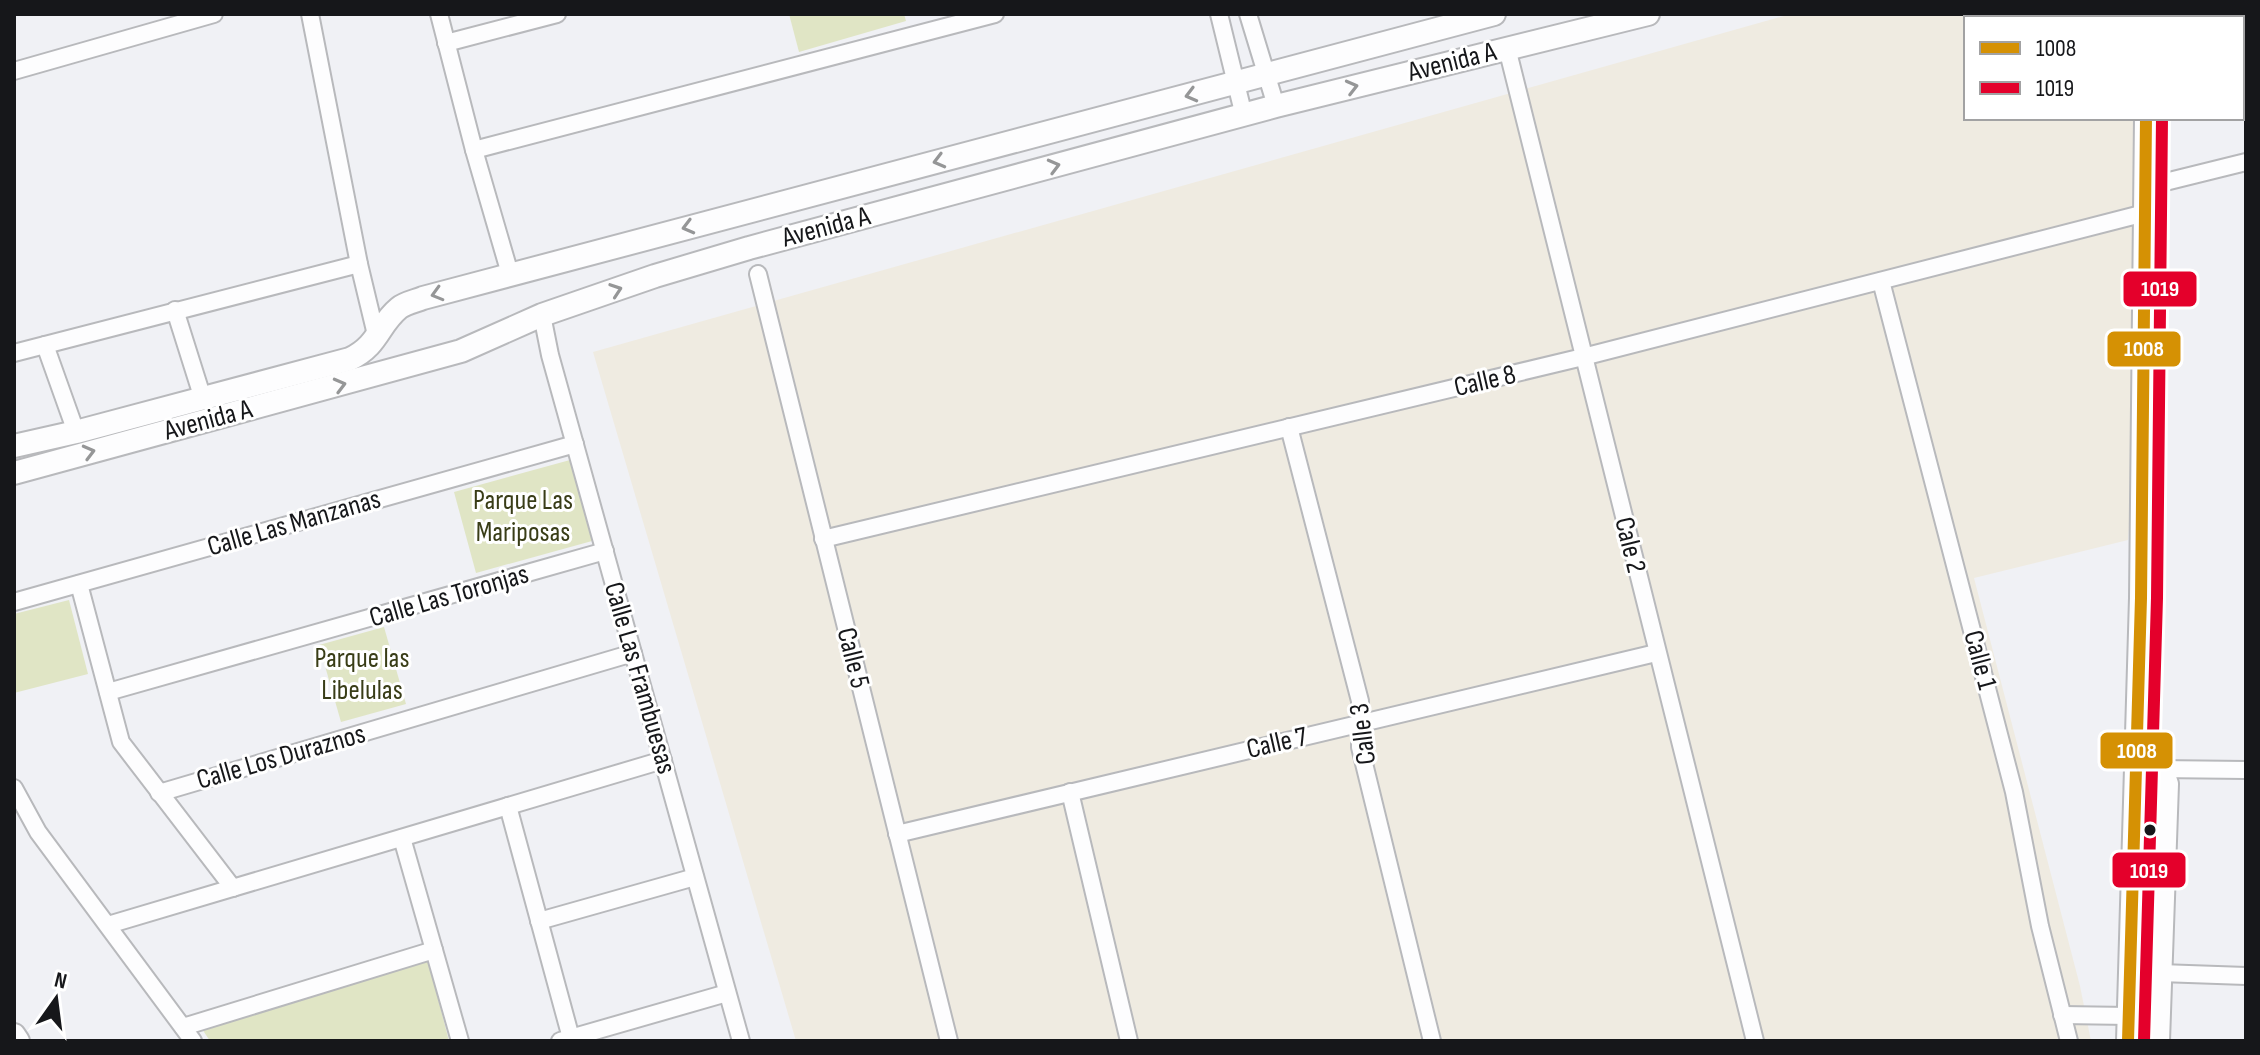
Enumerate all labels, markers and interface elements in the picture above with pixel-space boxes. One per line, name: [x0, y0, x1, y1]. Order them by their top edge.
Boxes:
legend: [1964, 16, 2244, 120]
text: 1008: [2036, 34, 2076, 63]
street label: Avenida A: [1404, 35, 1500, 89]
text: 1019: [2036, 74, 2074, 103]
one-way arrow: [1344, 80, 1358, 97]
one-way arrow: [1184, 85, 1198, 102]
one-way arrow: [933, 152, 947, 168]
one-way arrow: [1047, 159, 1061, 176]
street label: Avenida A: [777, 199, 875, 255]
one-way arrow: [681, 218, 695, 235]
line badge: 1019: [2122, 270, 2198, 308]
text: 1019: [2141, 276, 2179, 303]
one-way arrow: [608, 283, 622, 299]
one-way arrow: [430, 285, 444, 302]
line badge: 1008: [2106, 330, 2182, 368]
text: 1008: [2124, 336, 2164, 363]
street label: Calle 8: [1451, 358, 1519, 404]
one-way arrow: [333, 377, 347, 394]
street label: Avenida A: [159, 392, 257, 448]
one-way arrow: [82, 445, 96, 461]
street label: Calle Las Manzanas: [204, 483, 384, 563]
park label: Parque Las Mariposas: [473, 484, 573, 549]
street label: Cale 2: [1607, 514, 1653, 576]
street label: Calle Las Toronjas: [366, 558, 532, 634]
street label: Calle Las Frambuesas: [597, 578, 683, 778]
street label: Calle 5: [830, 624, 876, 692]
street label: Calle 1: [1956, 627, 2004, 693]
park label: Parque las Libelulas: [315, 642, 409, 707]
street label: Calle 3: [1343, 701, 1383, 767]
street label: Calle Los Duraznos: [193, 717, 369, 797]
street label: Calle 7: [1243, 720, 1311, 766]
line badge: 1008: [2099, 731, 2174, 770]
text: 1008: [2117, 738, 2157, 765]
unlabelled marker: [2142, 822, 2158, 838]
line badge: 1019: [2111, 851, 2187, 889]
text: 1019: [2130, 858, 2168, 885]
north arrow: [16, 959, 96, 1039]
text: N: [52, 967, 69, 996]

